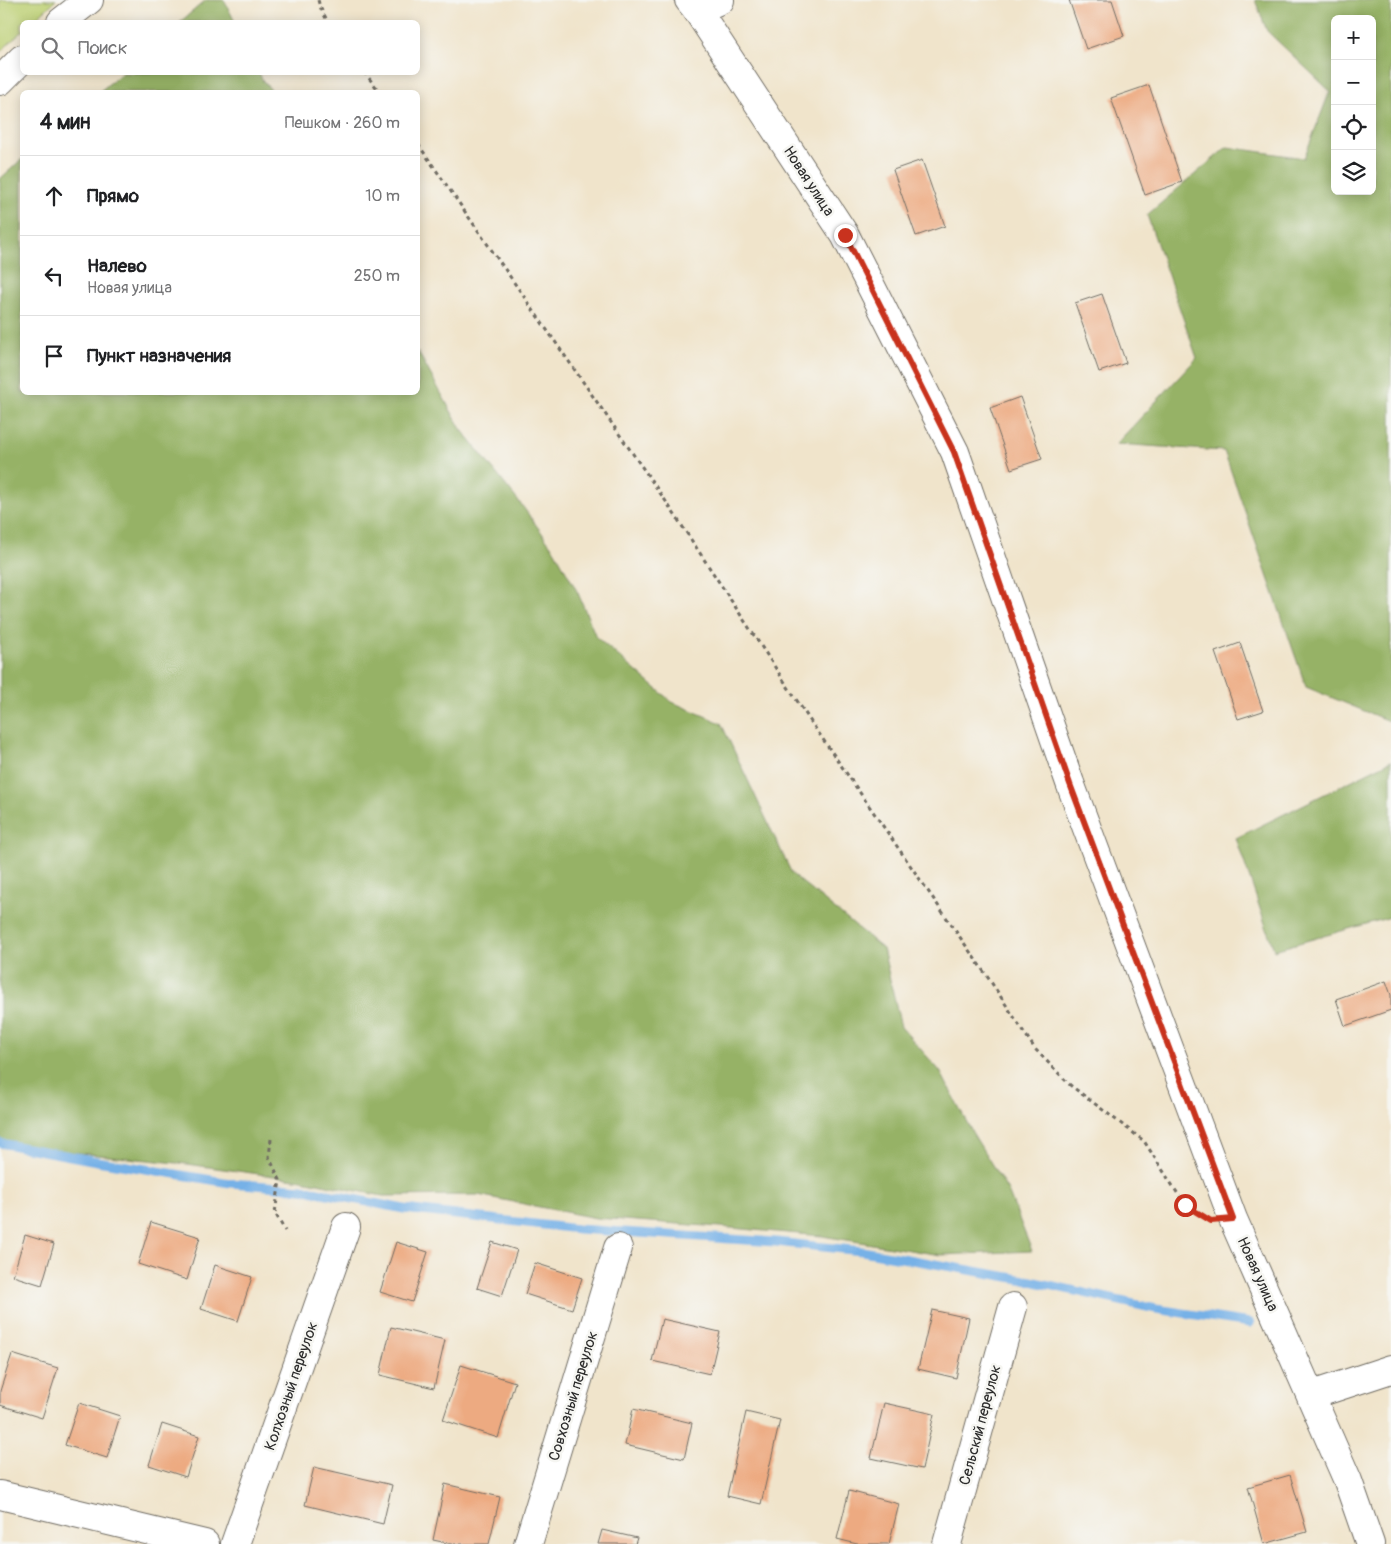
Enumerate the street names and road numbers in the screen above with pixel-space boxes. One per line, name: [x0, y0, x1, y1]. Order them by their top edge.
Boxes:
street label: Новая улица: [779, 143, 838, 220]
street label: Новая улица: [1233, 1234, 1282, 1314]
street label: Колхозный переулок: [261, 1319, 322, 1453]
street label: Совхозный переулок: [545, 1329, 602, 1463]
street label: Сельский переулок: [955, 1363, 1006, 1487]

